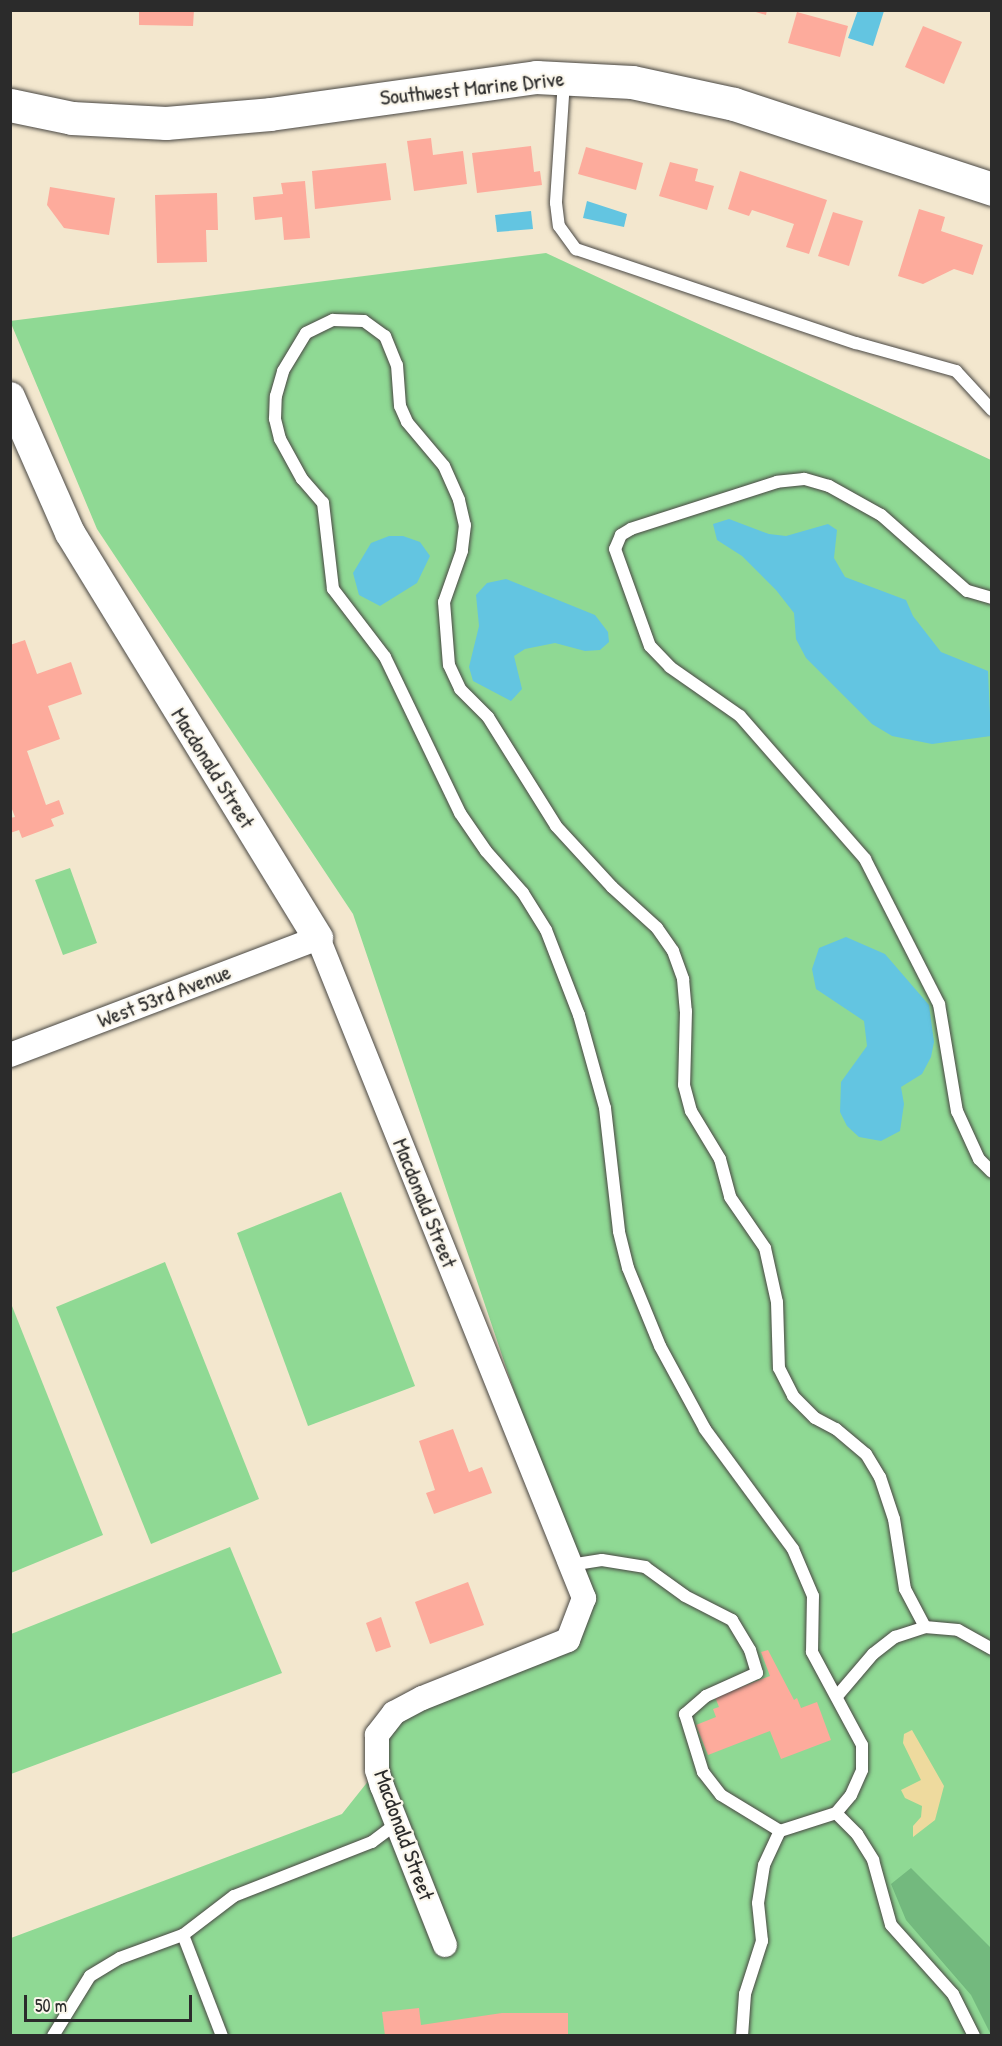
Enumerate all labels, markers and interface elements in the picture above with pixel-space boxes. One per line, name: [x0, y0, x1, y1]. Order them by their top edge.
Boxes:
street label: Southwest Marine Drive: [379, 65, 565, 111]
street label: Macdonald Street: [166, 703, 260, 833]
street label: West 53rd Avenue: [94, 959, 234, 1033]
street label: Macdonald Street: [387, 1135, 463, 1271]
street label: Macdonald Street: [368, 1766, 440, 1904]
scale bar: [27, 1983, 195, 2021]
text: 50 m: [35, 1993, 67, 2018]

